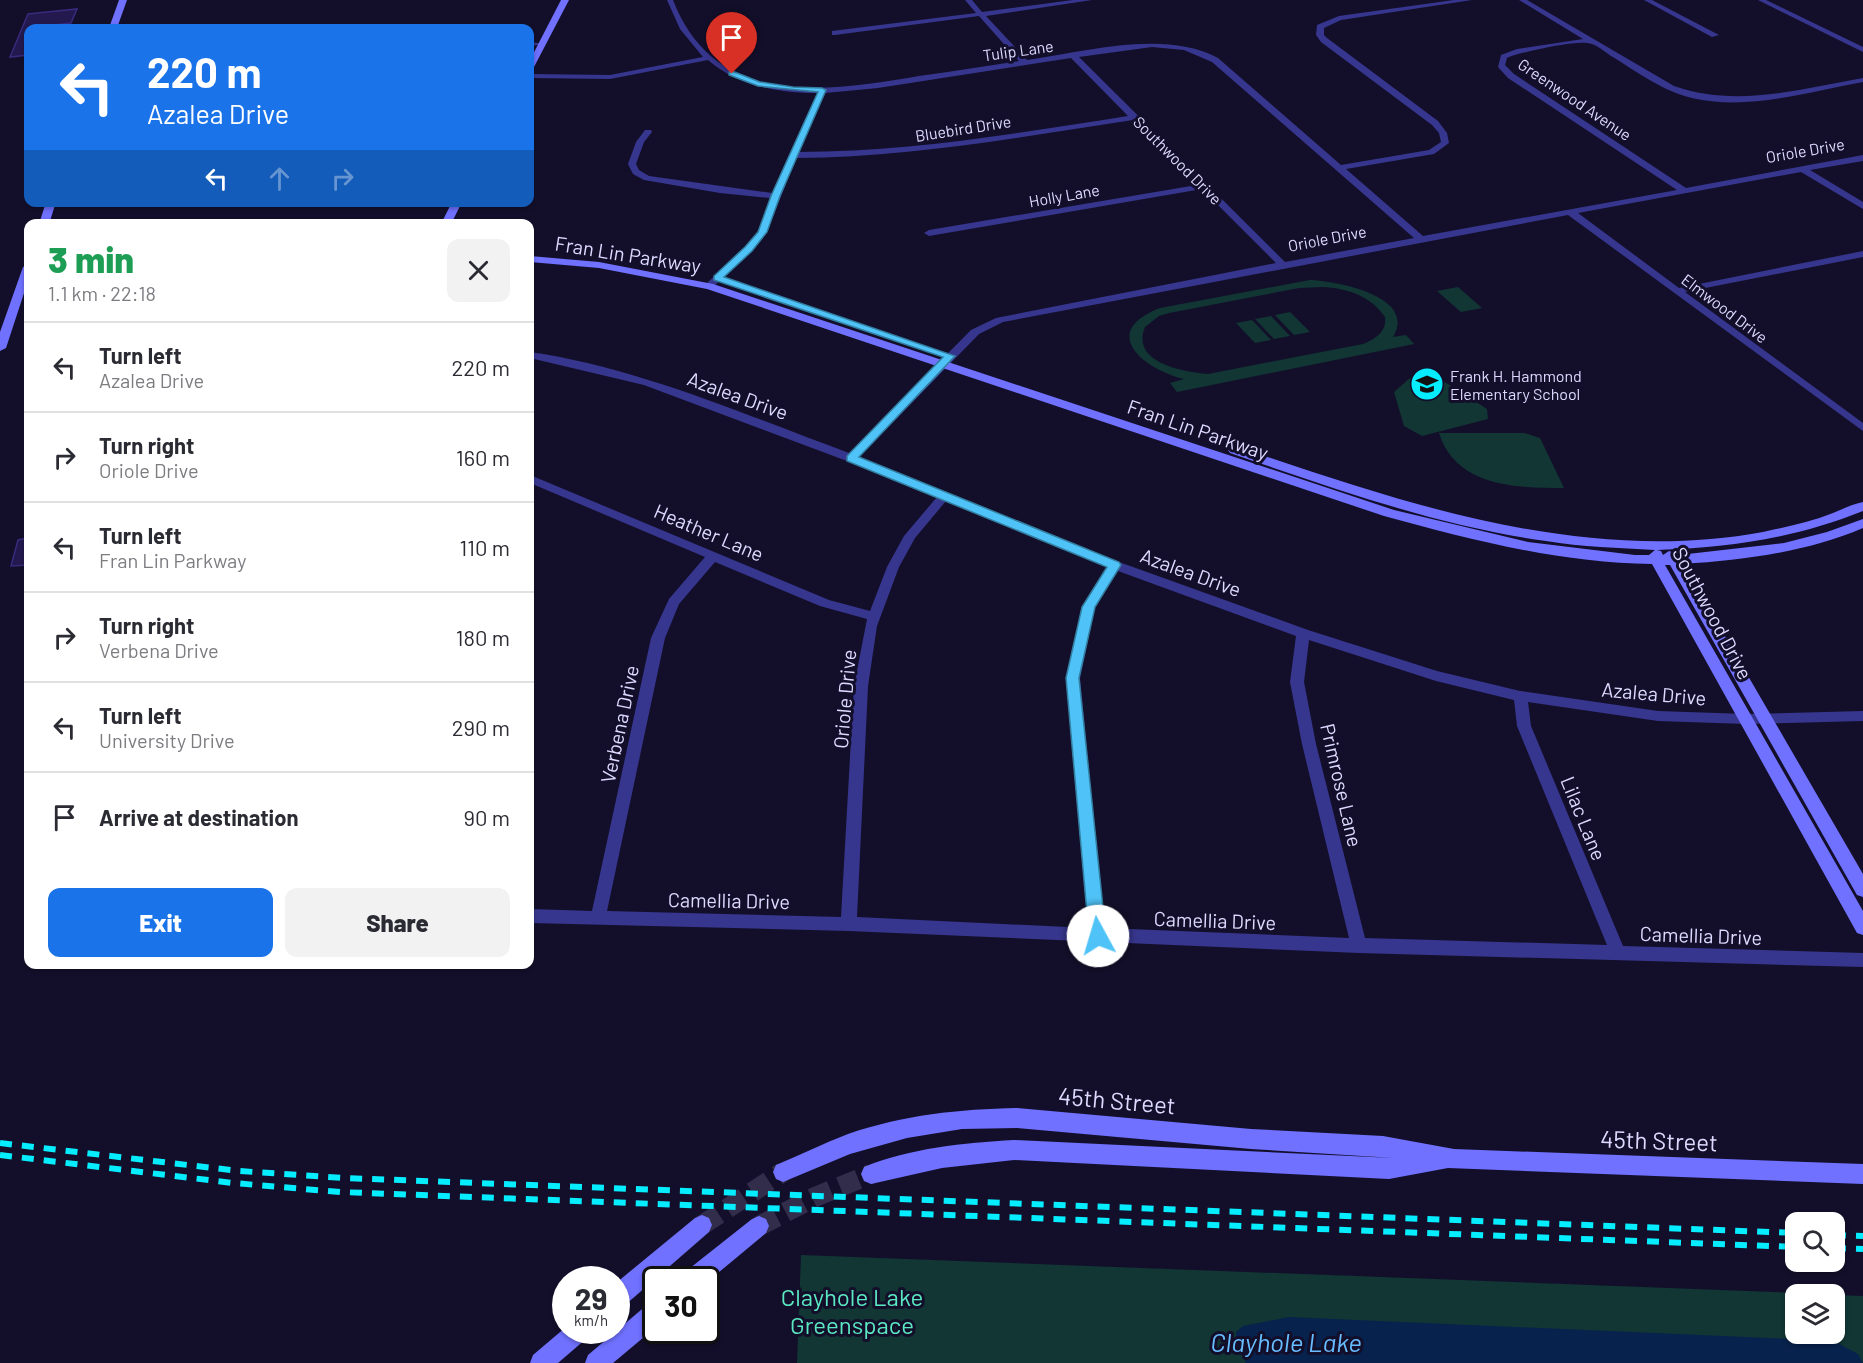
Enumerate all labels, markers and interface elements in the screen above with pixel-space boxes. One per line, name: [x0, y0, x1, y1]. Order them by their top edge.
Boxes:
pin: [706, 12, 757, 74]
icon: arrive: [715, 21, 748, 54]
street label: Tulip Lane: [981, 36, 1055, 64]
text: 220 m: [147, 46, 261, 96]
icon: left: [48, 48, 126, 126]
street label: Greenwood Avenue: [1515, 54, 1635, 144]
text: Azalea Drive: [147, 97, 289, 129]
street label: Bluebird Drive: [914, 111, 1012, 145]
street label: Southwood Drive: [1130, 112, 1226, 208]
street label: Oriole Drive: [1764, 134, 1846, 166]
icon: left: [200, 162, 233, 195]
icon: ahead: [263, 162, 296, 195]
icon: right: [326, 162, 359, 195]
street label: Holly Lane: [1027, 179, 1101, 211]
street label: Oriole Drive: [1286, 221, 1368, 255]
street label: Fran Lin Parkway: [553, 231, 703, 277]
text: 3 min: [48, 237, 134, 280]
button: close: [447, 239, 510, 302]
street label: Elmwood Drive: [1678, 269, 1772, 347]
text: 1.1 km · 22:18: [48, 281, 156, 305]
text: Turn left: [99, 342, 182, 368]
icon: left: [48, 351, 81, 384]
text: 220 m: [451, 354, 510, 380]
street label: Azalea Drive: [684, 366, 792, 424]
school or university icon: Frank H. Hammond Elementary School: [1409, 366, 1445, 402]
place label: Frank H. Hammond Elementary School: [1450, 366, 1582, 403]
text: Azalea Drive: [99, 368, 204, 392]
street label: Fran Lin Parkway: [1124, 394, 1272, 464]
text: Turn right: [99, 432, 194, 458]
icon: right: [48, 441, 81, 474]
text: 160 m: [456, 444, 510, 470]
text: Oriole Drive: [99, 458, 199, 482]
street label: Heather Lane: [651, 498, 767, 566]
text: Turn left: [99, 522, 182, 548]
icon: left: [48, 531, 81, 564]
text: 110 m: [460, 534, 510, 560]
street label: Azalea Drive: [1137, 543, 1245, 601]
street label: Southwood Drive: [1668, 543, 1758, 683]
text: Fran Lin Parkway: [99, 548, 246, 572]
text: Turn right: [99, 612, 194, 638]
icon: right: [48, 621, 81, 654]
text: 180 m: [456, 624, 510, 650]
text: Verbena Drive: [99, 638, 219, 662]
street label: Oriole Drive: [828, 648, 860, 750]
street label: Verbena Drive: [595, 663, 643, 785]
street label: Azalea Drive: [1601, 676, 1707, 710]
text: Turn left: [99, 702, 182, 728]
icon: left: [48, 711, 81, 744]
text: 290 m: [452, 714, 510, 740]
street label: Primrose Lane: [1316, 721, 1368, 849]
text: University Drive: [99, 728, 235, 752]
street label: Lilac Lane: [1556, 772, 1612, 864]
icon: arrive: [48, 801, 81, 834]
text: Arrive at destination: [99, 804, 298, 830]
text: 90 m: [464, 804, 510, 830]
street label: Camellia Drive: [668, 887, 790, 913]
button: Exit: [48, 888, 273, 957]
button: Share: [285, 888, 510, 957]
position arrow: [1066, 904, 1130, 968]
street label: Camellia Drive: [1153, 906, 1277, 934]
street label: Camellia Drive: [1639, 921, 1763, 949]
street label: 45th Street: [1057, 1080, 1177, 1120]
street label: 45th Street: [1600, 1123, 1718, 1157]
map controls: [1785, 1212, 1845, 1344]
button: search: [1785, 1212, 1845, 1272]
speed limit sign: 30: [642, 1266, 720, 1344]
text: 29: [575, 1280, 607, 1316]
park label: Clayhole Lake Greenspace: [781, 1282, 923, 1339]
button: layers: [1785, 1284, 1845, 1344]
text: km/h: [574, 1311, 608, 1329]
water label: Clayhole Lake: [1210, 1326, 1362, 1357]

